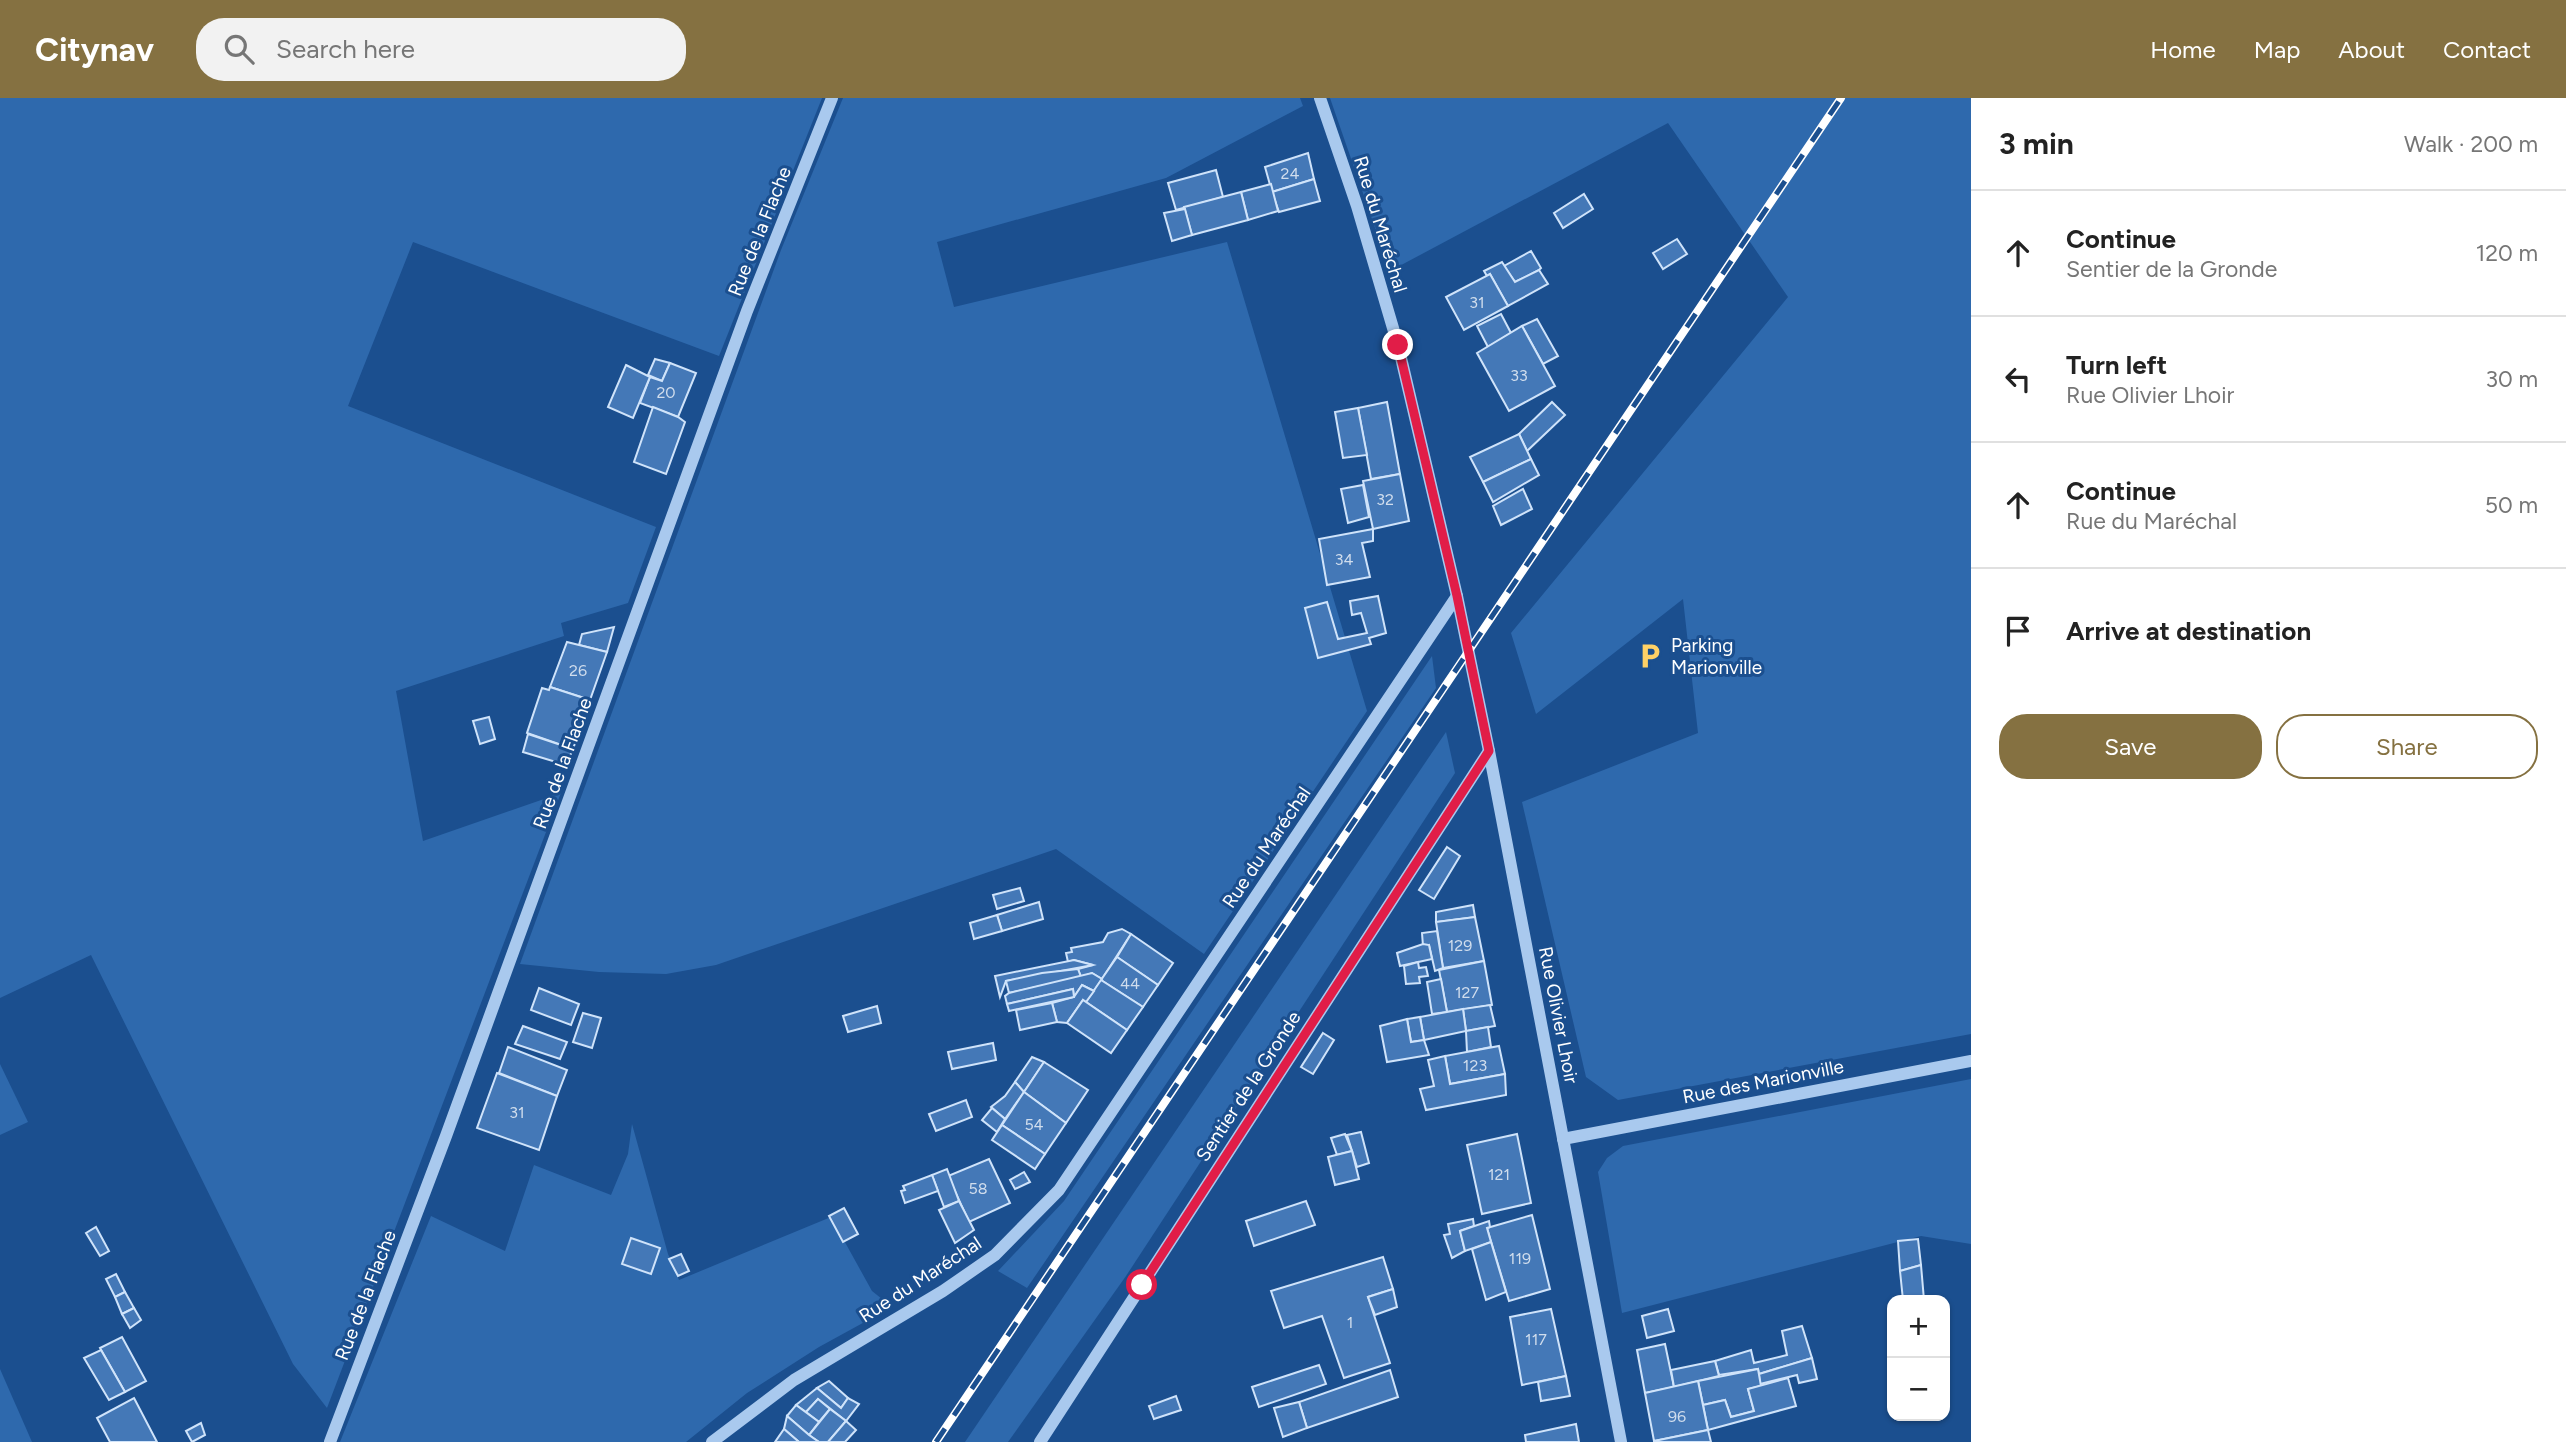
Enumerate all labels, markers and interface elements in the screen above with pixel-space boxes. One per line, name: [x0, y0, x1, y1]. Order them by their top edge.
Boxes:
search box: [196, 18, 686, 81]
text: Citynav: [35, 30, 154, 69]
icon: search: [220, 30, 258, 68]
text: Search here: [276, 33, 415, 65]
text: Home: [2150, 35, 2216, 64]
text: Map: [2254, 35, 2300, 64]
text: About: [2338, 35, 2405, 64]
text: Contact: [2443, 35, 2531, 64]
text: 3 min: [1999, 125, 2074, 162]
text: Walk · 200 m: [2404, 130, 2538, 158]
street label: Rue du Maréchal: [1349, 153, 1412, 295]
street label: Rue de la Flache: [723, 163, 796, 299]
house number: 24: [1281, 164, 1299, 183]
text: Continue: [2066, 223, 2176, 255]
icon: ahead: [1999, 234, 2037, 272]
text: 120 m: [2476, 239, 2538, 267]
text: Sentier de la Gronde: [2066, 255, 2277, 283]
house number: 31: [1469, 293, 1485, 312]
route end: [1382, 329, 1413, 360]
text: Turn left: [2066, 349, 2167, 381]
icon: left: [1999, 360, 2037, 398]
text: 30 m: [2485, 365, 2538, 393]
house number: 33: [1510, 366, 1528, 385]
text: Rue Olivier Lhoir: [2066, 381, 2234, 409]
house number: 20: [656, 383, 676, 402]
text: Continue: [2066, 475, 2176, 507]
icon: ahead: [1999, 486, 2037, 524]
house number: 32: [1376, 490, 1394, 509]
text: 50 m: [2485, 491, 2538, 519]
text: Rue du Maréchal: [2066, 507, 2237, 535]
house number: 34: [1335, 550, 1353, 569]
icon: arrive: [1999, 612, 2037, 650]
text: Arrive at destination: [2066, 615, 2311, 647]
place label: Parking Marionville: [1671, 634, 1762, 679]
parking icon: Parking Marionville: [1635, 641, 1665, 671]
house number: 26: [569, 661, 587, 680]
street label: Rue de la Flache: [528, 695, 597, 832]
button: Save: [1999, 714, 2262, 779]
button: Share: [2276, 714, 2538, 779]
street label: Rue du Maréchal: [1217, 782, 1315, 912]
house number: 129: [1448, 936, 1472, 955]
street label: Rue Olivier Lhoir: [1534, 945, 1583, 1086]
house number: 44: [1120, 974, 1140, 993]
house number: 127: [1455, 983, 1479, 1002]
street label: Sentier de la Gronde: [1191, 1007, 1306, 1166]
street label: Rue des Marionville: [1681, 1055, 1846, 1108]
house number: 123: [1463, 1056, 1487, 1075]
house number: 31: [509, 1103, 525, 1122]
house number: 54: [1024, 1115, 1044, 1134]
house number: 121: [1488, 1165, 1510, 1184]
house number: 58: [968, 1179, 988, 1198]
street label: Rue de la Flache: [330, 1227, 401, 1364]
street label: Rue du Maréchal: [855, 1231, 986, 1328]
house number: 119: [1509, 1249, 1531, 1268]
route start: [1126, 1269, 1157, 1300]
map controls: [1887, 1295, 1950, 1421]
button: +: [1887, 1295, 1950, 1358]
house number: 1: [1347, 1313, 1353, 1332]
house number: 117: [1525, 1330, 1547, 1349]
button: −: [1887, 1358, 1950, 1421]
house number: 96: [1668, 1407, 1686, 1426]

